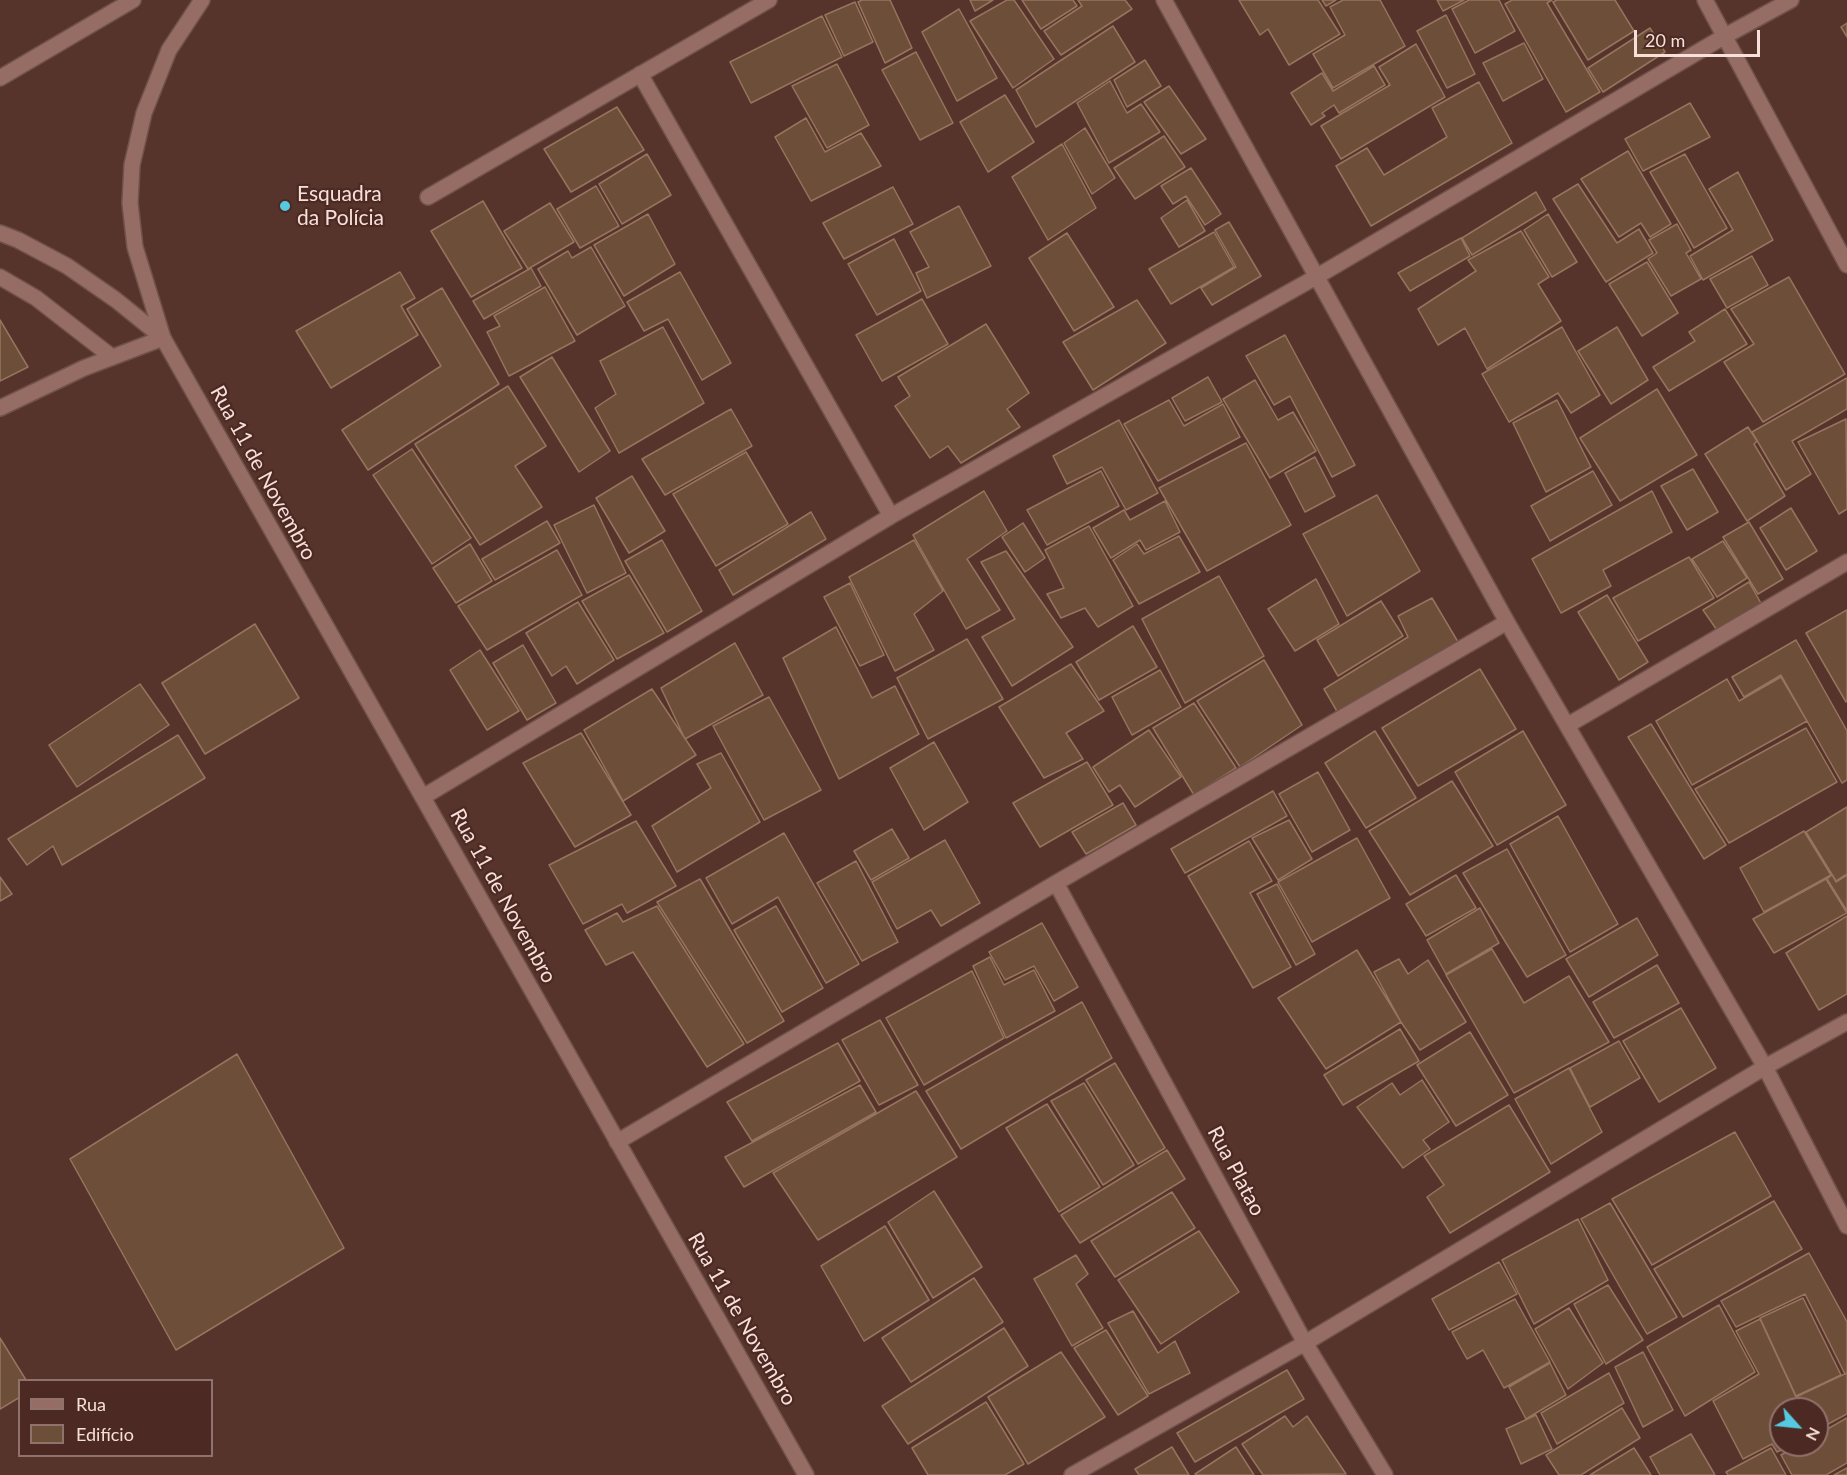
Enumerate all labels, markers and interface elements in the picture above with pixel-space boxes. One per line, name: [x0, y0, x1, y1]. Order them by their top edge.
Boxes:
scale bar: [1637, 18, 1763, 56]
text: 20 m: [1645, 29, 1685, 51]
place label: Esquadra da Polícia: [297, 181, 384, 231]
marker: Esquadra da Polícia: [278, 199, 292, 213]
street label: Rua 11 de Novembro: [205, 381, 321, 565]
street label: Rua 11 de Novembro: [445, 804, 561, 988]
street label: Rua Platao: [1202, 1122, 1270, 1220]
street label: Rua 11 de Novembro: [682, 1228, 802, 1410]
legend: [18, 1379, 213, 1457]
text: Rua: [76, 1393, 106, 1415]
north arrow: [1769, 1397, 1829, 1457]
text: Edifício: [76, 1423, 134, 1445]
text: N: [1802, 1425, 1825, 1444]

